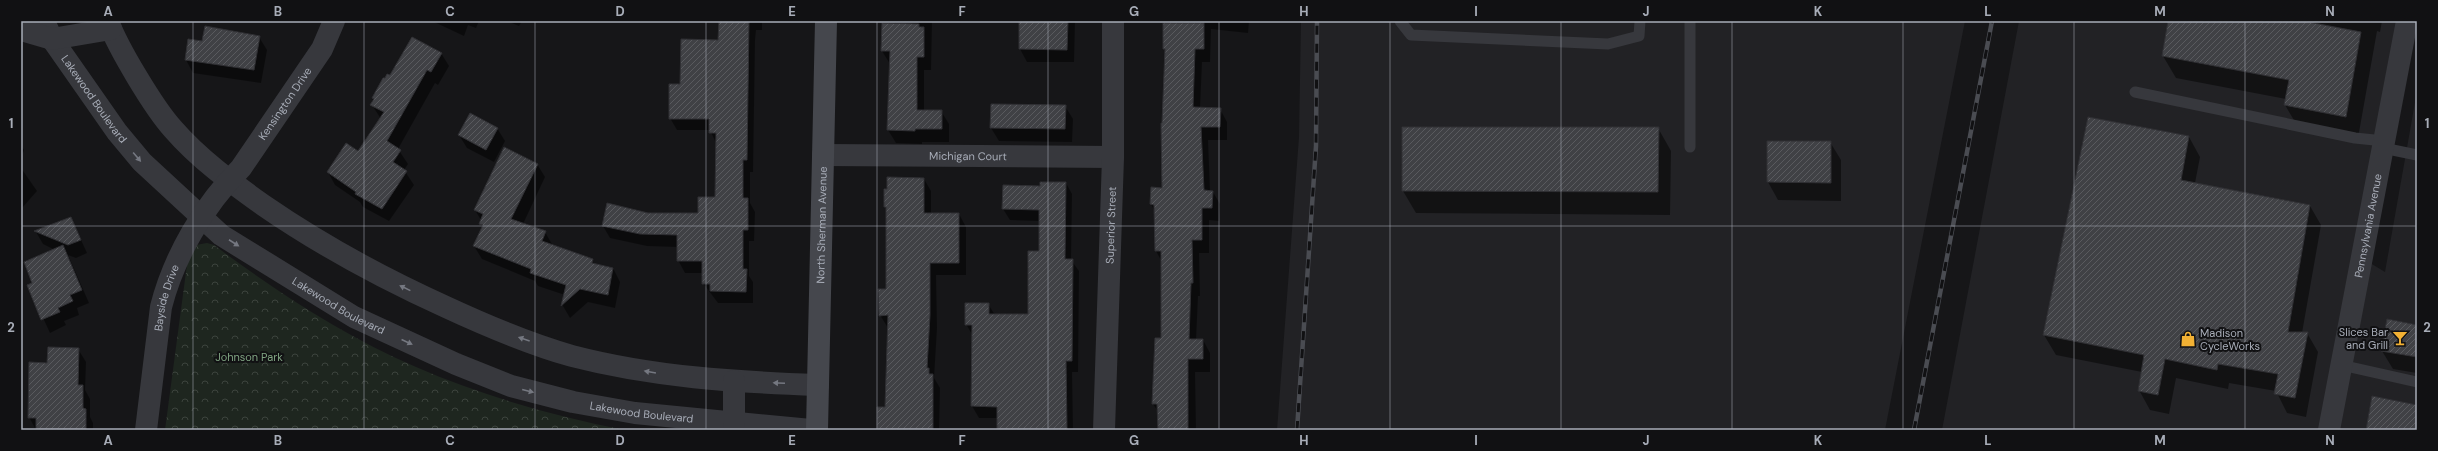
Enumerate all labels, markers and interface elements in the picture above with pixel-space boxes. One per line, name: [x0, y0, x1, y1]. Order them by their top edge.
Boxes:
text: A: [103, 3, 113, 20]
text: B: [274, 3, 282, 20]
text: C: [445, 3, 455, 20]
text: D: [615, 3, 625, 20]
text: E: [788, 3, 796, 20]
text: F: [958, 3, 966, 20]
text: G: [1129, 3, 1139, 20]
text: H: [1299, 3, 1309, 20]
text: I: [1474, 3, 1478, 20]
text: J: [1642, 3, 1650, 20]
text: K: [1814, 3, 1823, 20]
text: L: [1984, 3, 1992, 20]
text: M: [2154, 3, 2166, 20]
text: N: [2325, 3, 2335, 20]
street label: Lakewood Boulevard: [58, 52, 130, 146]
street label: Kensington Drive: [255, 64, 315, 143]
text: 1: [9, 115, 13, 132]
text: 1: [2425, 115, 2429, 132]
street label: Michigan Court: [929, 149, 1007, 163]
one-way arrow: [133, 151, 142, 162]
street label: North Sherman Avenue: [813, 166, 830, 284]
street label: Pennsylvania Avenue: [2351, 172, 2385, 279]
street label: Superior Street: [1102, 186, 1119, 264]
one-way arrow: [229, 239, 239, 247]
street label: Bayside Drive: [151, 262, 182, 332]
street label: Lakewood Boulevard: [290, 274, 387, 337]
one-way arrow: [399, 285, 411, 291]
text: 2: [7, 319, 15, 336]
text: 2: [2423, 319, 2431, 336]
place label: Slices Bar and Grill: [2339, 325, 2388, 352]
place label: Madison CycleWorks: [2200, 326, 2260, 353]
bar icon: Slices Bar and Grill: [2391, 329, 2409, 347]
shop icon: Madison CycleWorks: [2179, 330, 2197, 348]
one-way arrow: [518, 336, 530, 342]
one-way arrow: [402, 339, 413, 345]
park label: Johnson Park: [215, 350, 283, 364]
one-way arrow: [644, 369, 656, 375]
one-way arrow: [772, 380, 785, 386]
one-way arrow: [521, 388, 534, 394]
street label: Lakewood Boulevard: [589, 398, 694, 426]
text: A: [103, 432, 113, 449]
text: B: [274, 432, 282, 449]
text: C: [445, 432, 455, 449]
text: D: [615, 432, 625, 449]
text: E: [788, 432, 796, 449]
text: F: [958, 432, 966, 449]
text: G: [1129, 432, 1139, 449]
text: H: [1299, 432, 1309, 449]
text: I: [1474, 432, 1478, 449]
text: J: [1642, 432, 1650, 449]
text: K: [1814, 432, 1823, 449]
text: L: [1984, 432, 1992, 449]
text: M: [2154, 432, 2166, 449]
text: N: [2325, 432, 2335, 449]

